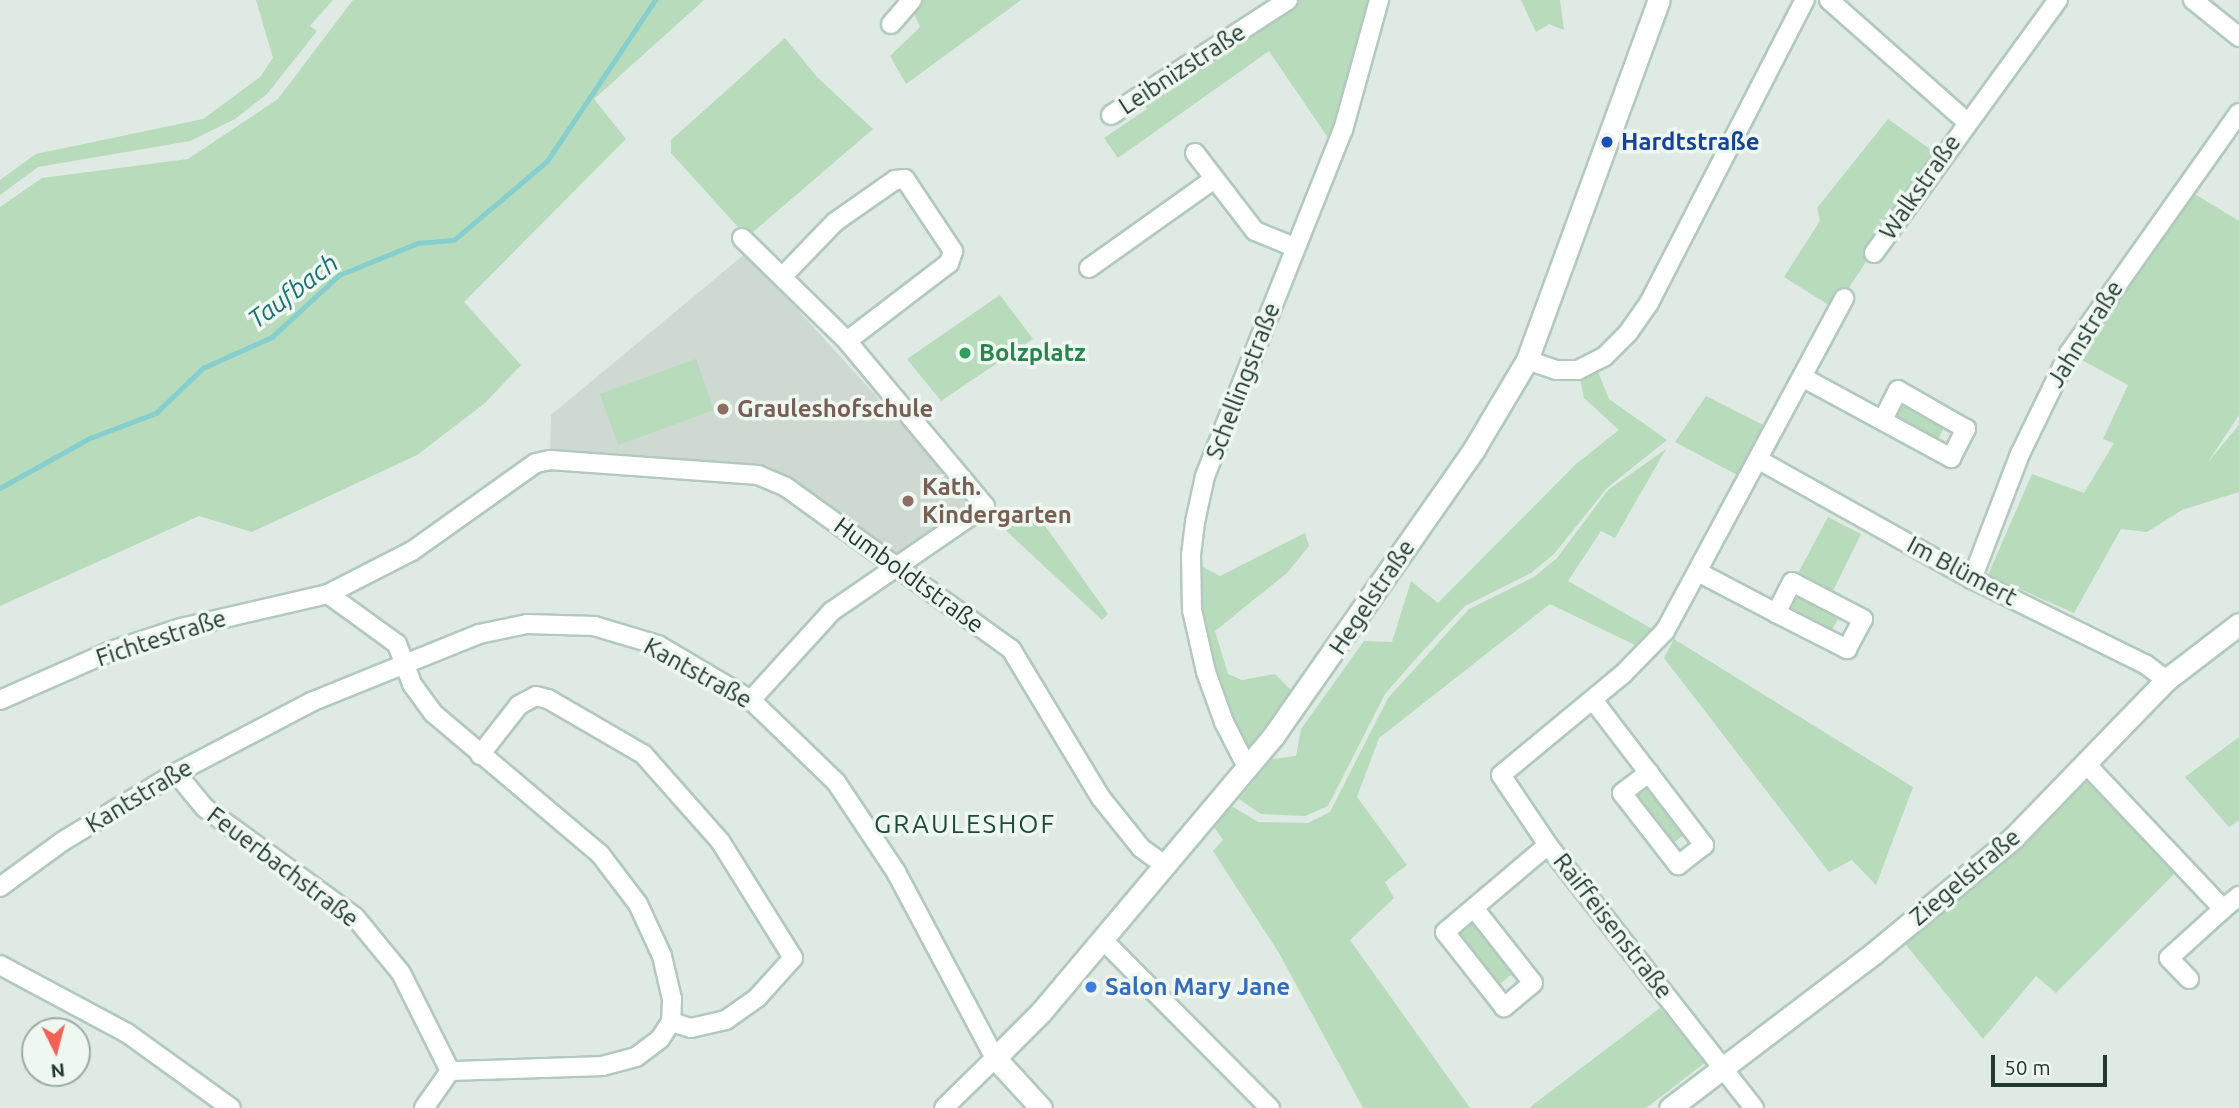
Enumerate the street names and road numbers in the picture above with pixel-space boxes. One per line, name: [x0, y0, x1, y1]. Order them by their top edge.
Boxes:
street label: Leibnizstraße: [1113, 17, 1251, 121]
street label: Walkstraße: [1873, 129, 1967, 245]
street label: Jahnstraße: [2041, 275, 2129, 393]
street label: Schellingstraße: [1200, 299, 1286, 463]
street label: Humboldtstraße: [829, 511, 989, 639]
street label: Im Blümert: [1902, 530, 2022, 612]
street label: Hegelstraße: [1323, 534, 1421, 660]
street label: Fichtestraße: [92, 603, 230, 673]
street label: Kantstraße: [639, 632, 757, 714]
street label: Kantstraße: [81, 753, 197, 839]
street label: Feuerbachstraße: [202, 801, 364, 933]
street label: Ziegelstraße: [1904, 823, 2026, 931]
street label: Raiffeisenstraße: [1547, 847, 1679, 1005]

